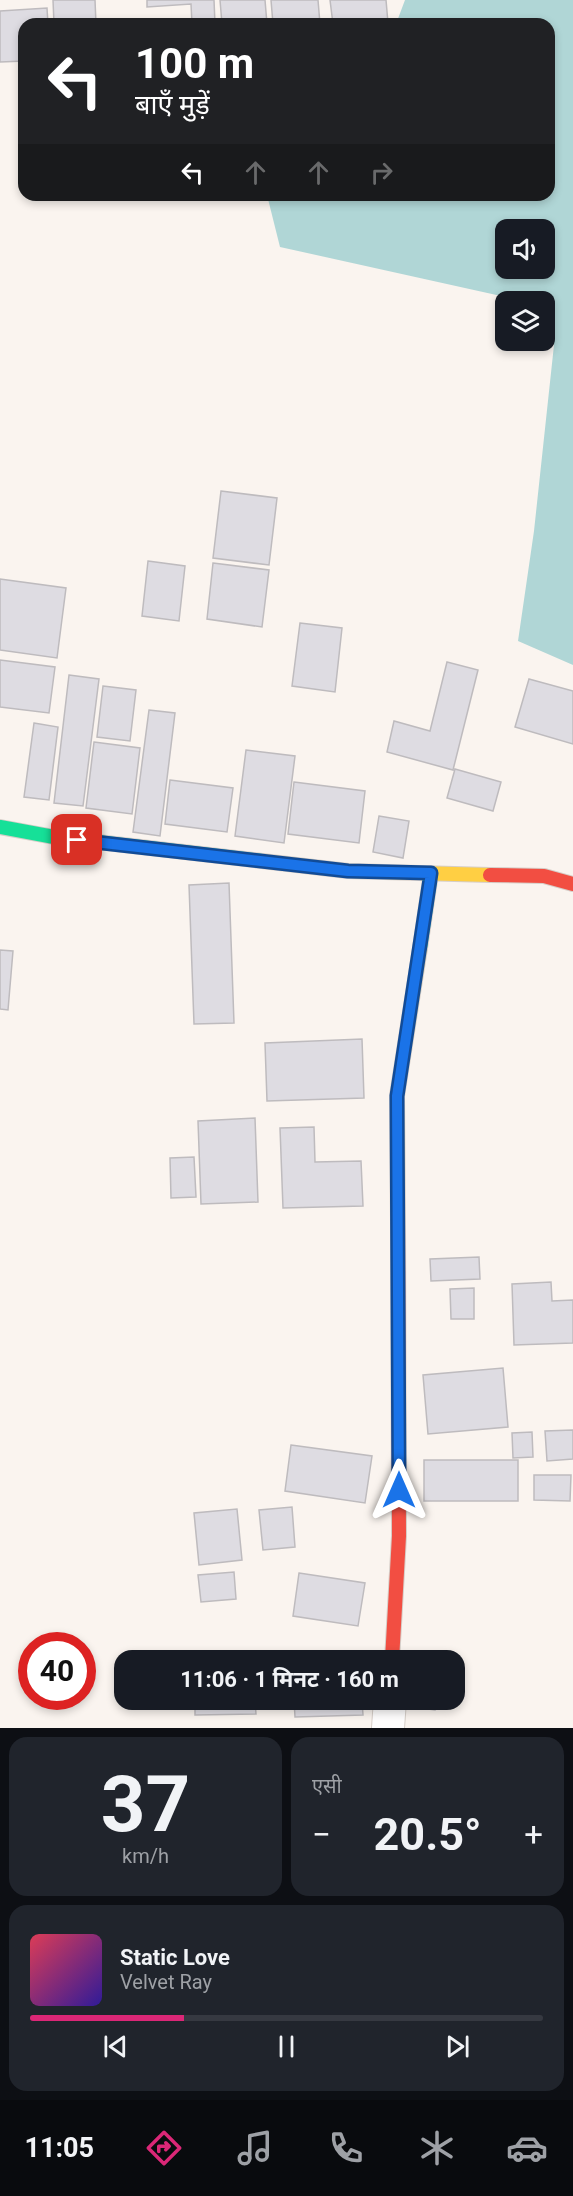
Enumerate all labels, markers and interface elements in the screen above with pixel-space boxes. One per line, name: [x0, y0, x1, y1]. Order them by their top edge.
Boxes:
text: 100 m: [135, 39, 254, 88]
icon: left: [36, 42, 114, 120]
text: बाएँ मुड़ें: [135, 89, 210, 121]
icon: left: [176, 156, 209, 189]
icon: ahead: [239, 156, 272, 189]
icon: ahead: [302, 156, 335, 189]
icon: right: [365, 156, 398, 189]
map controls: [495, 219, 555, 351]
button: sound: [495, 219, 555, 279]
button: layers: [495, 291, 555, 351]
pin: [51, 814, 102, 865]
icon: arrive: [60, 823, 93, 856]
position arrow: [367, 1458, 431, 1522]
speed limit sign: 40: [18, 1632, 96, 1710]
text: 11:06 · 1 मिनट · 160 m: [180, 1667, 399, 1692]
text: 37: [101, 1759, 190, 1850]
text: एसी: [312, 1774, 342, 1798]
text: 20.5°: [374, 1808, 482, 1861]
text: −: [312, 1815, 331, 1854]
text: +: [524, 1815, 543, 1854]
text: km/h: [122, 1844, 169, 1868]
text: Static Love: [120, 1945, 230, 1970]
text: Velvet Ray: [120, 1970, 212, 1994]
icon: previous: [99, 2030, 132, 2063]
icon: pause: [270, 2030, 303, 2063]
icon: next: [441, 2030, 474, 2063]
icon: directions: [143, 2127, 185, 2169]
icon: music: [234, 2127, 276, 2169]
icon: phone: [325, 2127, 367, 2169]
icon: climate: [416, 2127, 458, 2169]
icon: car: [506, 2127, 548, 2169]
text: 11:05: [24, 2132, 94, 2164]

